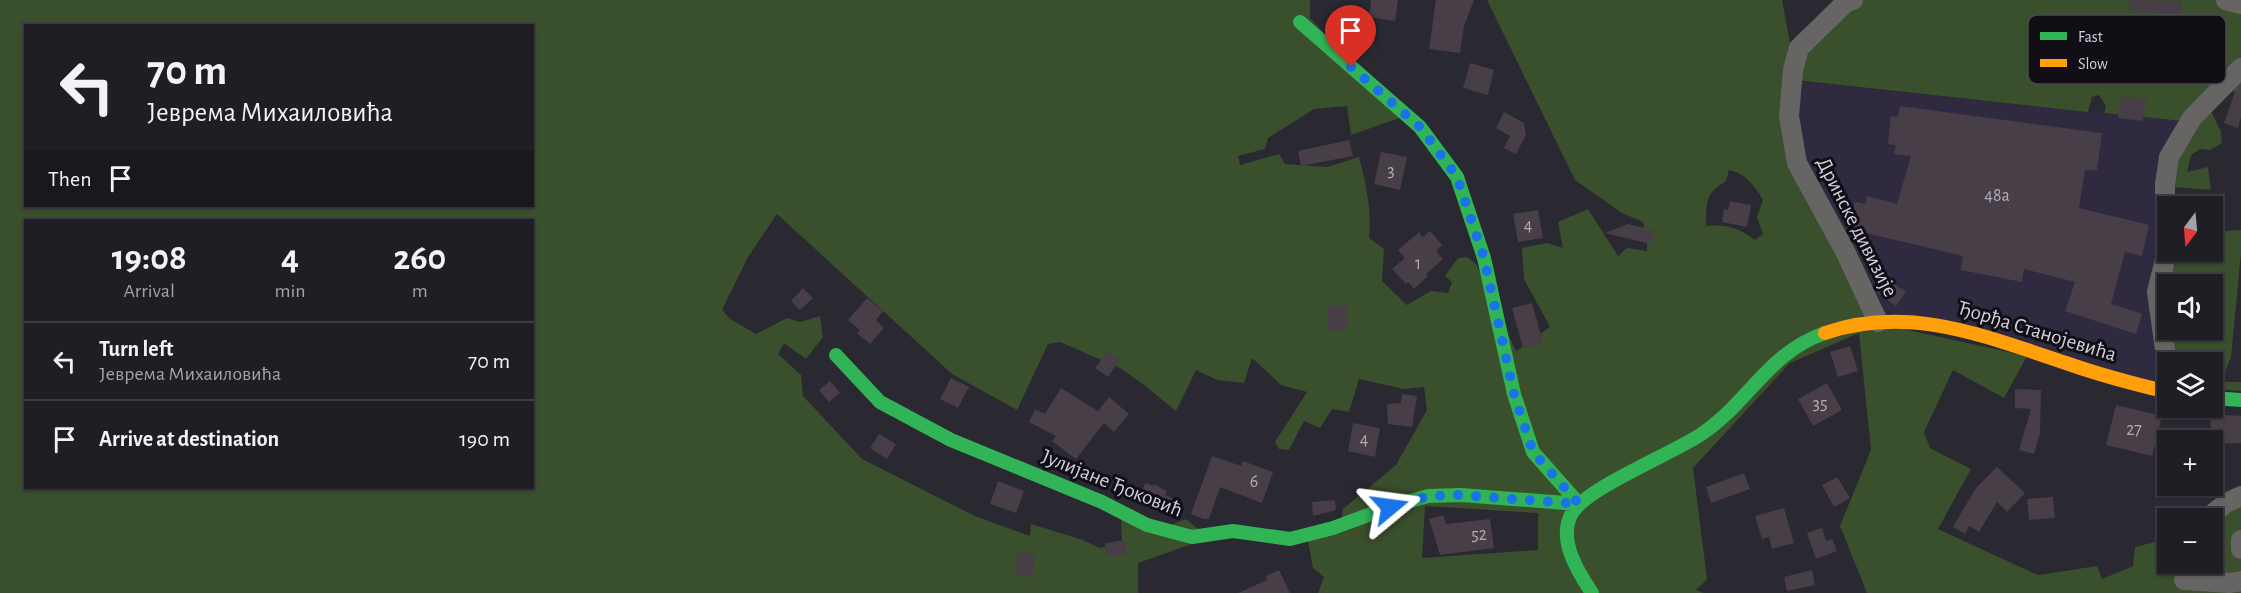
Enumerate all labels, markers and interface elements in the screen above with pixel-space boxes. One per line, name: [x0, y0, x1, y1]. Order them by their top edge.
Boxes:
pin: [1325, 5, 1376, 67]
icon: arrive: [1334, 14, 1367, 47]
legend: [2028, 15, 2226, 84]
text: Fast: [2078, 29, 2103, 45]
icon: left: [48, 48, 126, 126]
text: 70 m: [147, 50, 227, 92]
text: Slow: [2078, 56, 2108, 72]
text: Јеврема Михаиловића: [147, 99, 393, 126]
street label: Дринске дивизије: [1813, 154, 1901, 300]
icon: arrive: [104, 162, 137, 195]
house number: 3: [1387, 162, 1395, 180]
text: Then: [48, 168, 92, 190]
house number: 48a: [1984, 187, 2010, 205]
north arrow: [2157, 196, 2223, 262]
map controls: [2157, 196, 2223, 574]
house number: 4: [1524, 217, 1533, 235]
text: 19:08: [112, 240, 187, 276]
text: 4: [281, 240, 299, 276]
text: 260: [393, 240, 446, 276]
house number: 1: [1415, 255, 1421, 273]
button: sound: [2157, 274, 2223, 340]
text: Arrival: [123, 281, 175, 301]
text: min: [274, 281, 306, 301]
text: m: [412, 281, 428, 301]
street label: Ђорђа Станојевића: [1955, 297, 2119, 366]
text: Turn left: [99, 338, 173, 360]
icon: left: [48, 345, 81, 378]
text: 70 m: [468, 350, 510, 372]
button: layers: [2157, 352, 2223, 418]
text: Јеврема Михаиловића: [99, 364, 281, 384]
house number: 35: [1813, 395, 1827, 413]
house number: 27: [2126, 421, 2142, 439]
icon: arrive: [48, 423, 81, 456]
text: Arrive at destination: [99, 428, 279, 450]
text: 190 m: [459, 428, 510, 450]
button: +: [2157, 430, 2223, 496]
house number: 4: [1360, 431, 1369, 449]
street label: Јулијане Ђоковић: [1038, 445, 1186, 522]
house number: 6: [1250, 473, 1258, 491]
position arrow: [1358, 475, 1422, 539]
button: −: [2157, 508, 2223, 574]
house number: 52: [1471, 526, 1487, 544]

